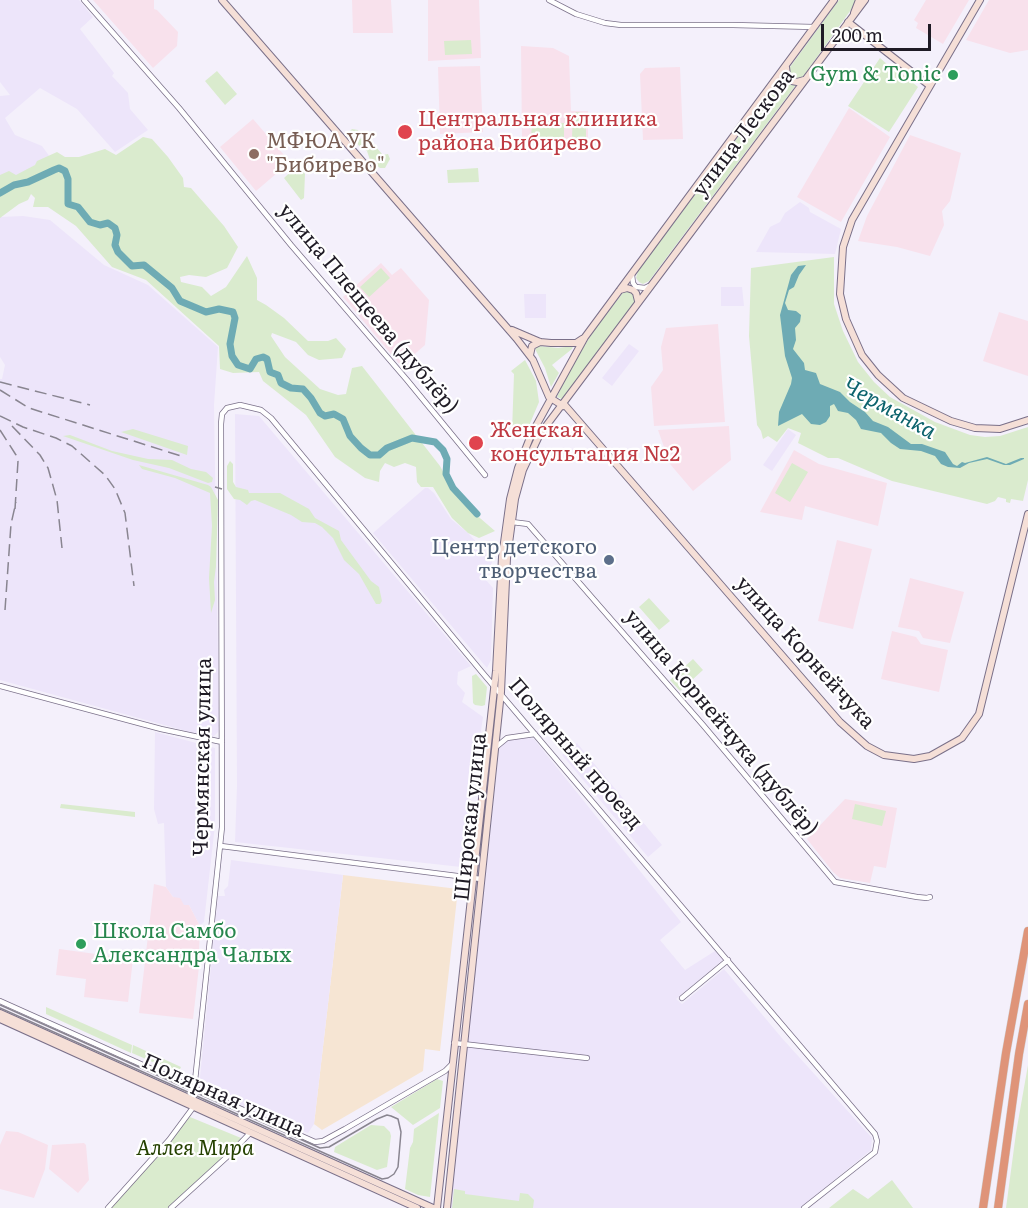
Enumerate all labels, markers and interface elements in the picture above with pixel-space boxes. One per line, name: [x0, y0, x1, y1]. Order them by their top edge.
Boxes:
scale bar: [824, 12, 934, 50]
text: 200 m: [832, 21, 883, 48]
place label: Gym & Tonic: [810, 62, 941, 88]
street label: улица Лескова: [688, 64, 800, 202]
marker: Gym & Tonic: [946, 68, 960, 82]
place label: Центральная клиника района Бибирево: [418, 107, 657, 157]
marker: Центральная клиника района Бибирево: [396, 123, 414, 141]
place label: МФЮА УК "Бибирево": [266, 129, 385, 179]
marker: МФЮА УК "Бибирево": [247, 147, 261, 161]
street label: улица Плещеева (дублёр): [273, 199, 463, 419]
water label: Чермянка: [838, 373, 940, 445]
place label: Женская консультация №2: [490, 418, 680, 468]
marker: Женская консультация №2: [467, 434, 485, 452]
place label: Центр детского творчества: [431, 535, 597, 585]
marker: Центр детского творчества: [602, 553, 616, 567]
street label: улица Корнейчука: [730, 572, 880, 734]
street label: улица Корнейчука (дублёр): [619, 605, 823, 841]
street label: Чермянская улица: [189, 657, 217, 857]
street label: Полярный проезд: [503, 673, 647, 835]
street label: Широкая улица: [450, 732, 492, 902]
place label: Школа Самбо Александра Чалых: [93, 919, 291, 969]
marker: Школа Самбо Александра Чалых: [74, 937, 88, 951]
street label: Полярная улица: [138, 1049, 308, 1143]
park label: Аллея Мира: [136, 1136, 254, 1162]

